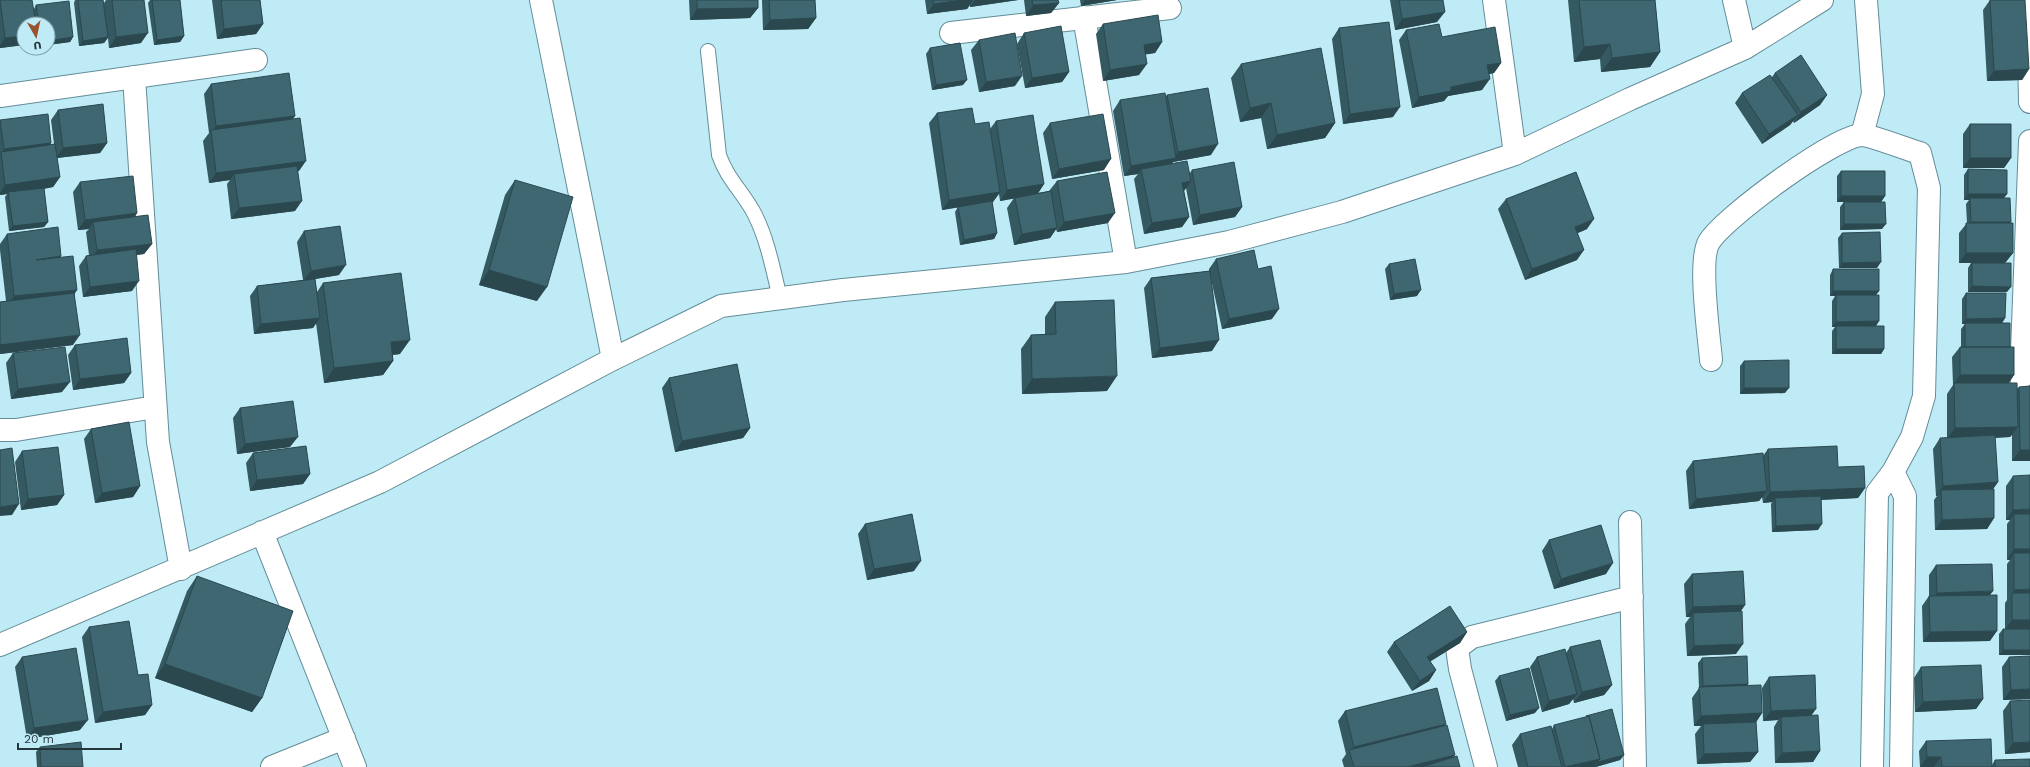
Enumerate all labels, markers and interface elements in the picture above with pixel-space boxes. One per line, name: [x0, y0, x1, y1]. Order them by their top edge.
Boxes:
north arrow: [16, 16, 56, 56]
text: U: [32, 38, 42, 52]
scale bar: [18, 725, 121, 751]
text: 20 m: [24, 732, 54, 746]

